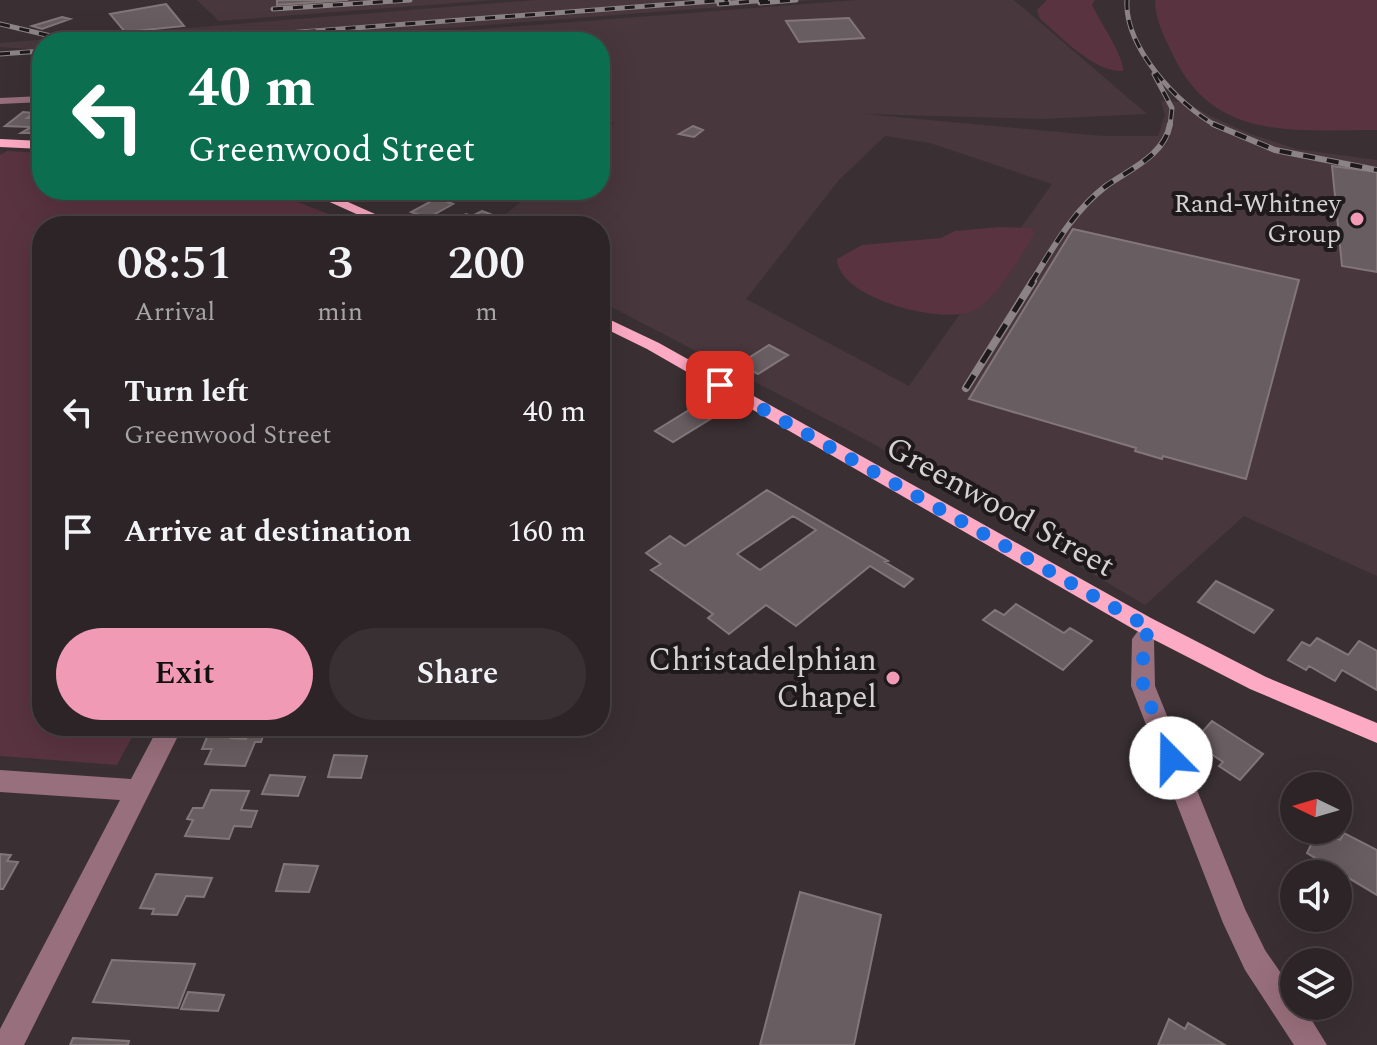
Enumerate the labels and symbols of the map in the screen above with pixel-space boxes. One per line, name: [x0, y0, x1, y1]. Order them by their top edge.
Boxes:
place label: Rand-Whitney Group: [1174, 184, 1343, 254]
marker: Rand-Whitney Group: [1348, 210, 1366, 228]
pin: [686, 351, 754, 419]
street label: Greenwood Street: [876, 424, 1124, 590]
place label: Christadelphian Chapel: [648, 636, 877, 722]
marker: Christadelphian Chapel: [884, 669, 902, 687]
position arrow: [1129, 716, 1213, 800]
north arrow: [1280, 772, 1352, 844]

